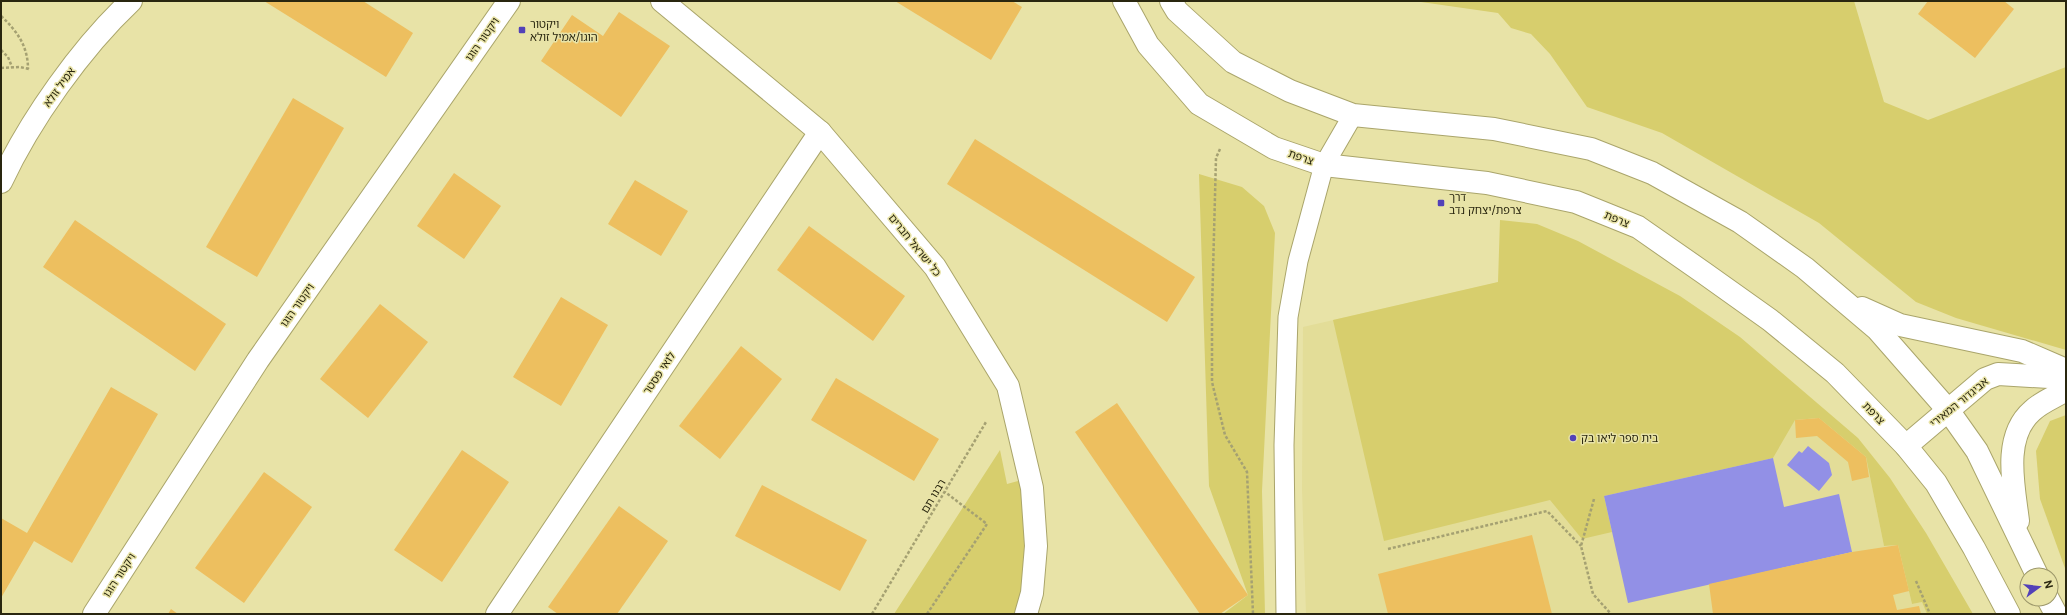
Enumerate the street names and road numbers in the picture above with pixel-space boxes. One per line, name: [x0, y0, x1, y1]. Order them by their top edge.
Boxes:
street label: ויקטור הוגו: [462, 15, 502, 63]
street label: אמיל זולא: [40, 64, 78, 110]
street label: צרפת: [1286, 146, 1316, 168]
street label: צרפת: [1602, 208, 1632, 230]
street label: כל ישראל חברים: [886, 211, 945, 279]
street label: ויקטור הוגו: [277, 281, 317, 329]
street label: לואי פסטר: [640, 349, 678, 397]
street label: אביגדור המאירי: [1927, 374, 1991, 430]
street label: צרפת: [1860, 399, 1888, 427]
street label: רבנו תם: [917, 477, 949, 515]
street label: ויקטור הוגו: [100, 550, 138, 600]

